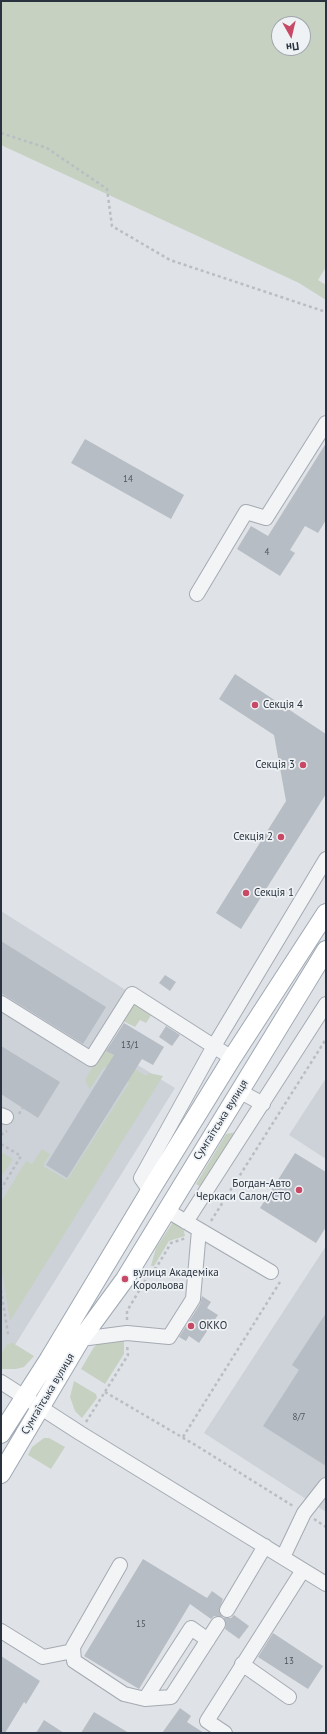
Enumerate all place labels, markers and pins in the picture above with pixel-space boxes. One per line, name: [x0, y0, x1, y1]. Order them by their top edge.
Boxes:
place label: Секція 4: [263, 698, 303, 712]
marker: Секція 4: [250, 700, 260, 710]
place label: Секція 3: [255, 758, 295, 772]
marker: Секція 3: [298, 760, 308, 770]
place label: Секція 2: [233, 830, 273, 844]
marker: Секція 2: [276, 832, 286, 842]
place label: Секція 1: [254, 886, 294, 900]
marker: Секція 1: [241, 888, 251, 898]
place label: Богдан-Авто Черкаси Салон/СТО: [196, 1177, 291, 1203]
marker: Богдан-Авто Черкаси Салон/СТО: [294, 1185, 304, 1195]
place label: вулиця Академіка Корольова: [133, 1266, 219, 1292]
marker: вулиця Академіка Корольова: [120, 1274, 130, 1284]
place label: ОККО: [199, 1319, 227, 1333]
marker: ОККО: [186, 1321, 196, 1331]

